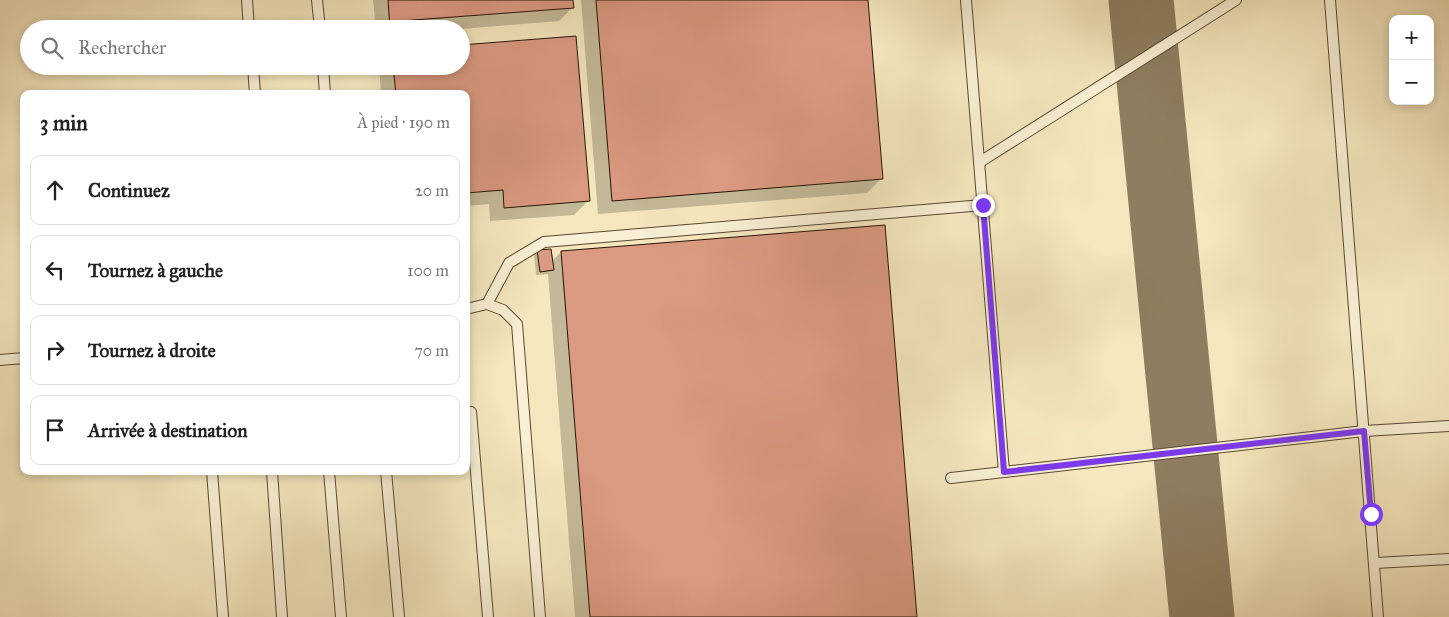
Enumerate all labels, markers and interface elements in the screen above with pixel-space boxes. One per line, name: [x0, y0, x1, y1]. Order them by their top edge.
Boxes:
map controls: [1389, 15, 1434, 105]
button: +: [1389, 15, 1434, 60]
search box: [20, 20, 470, 75]
icon: search: [38, 34, 66, 62]
text: Rechercher: [78, 36, 166, 59]
button: −: [1389, 60, 1434, 105]
text: 3 min: [40, 110, 88, 136]
text: À pied · 190 m: [357, 113, 450, 132]
icon: ahead: [41, 176, 69, 204]
text: Continuez: [88, 179, 170, 202]
text: 20 m: [415, 181, 449, 200]
route end: [972, 194, 995, 217]
icon: left: [41, 256, 69, 284]
text: Tournez à gauche: [88, 259, 223, 282]
text: 100 m: [407, 261, 449, 280]
icon: right: [41, 336, 69, 364]
text: Tournez à droite: [88, 339, 216, 362]
text: 70 m: [414, 341, 449, 360]
icon: arrive: [41, 416, 69, 444]
text: Arrivée à destination: [88, 419, 247, 442]
route start: [1360, 503, 1383, 526]

